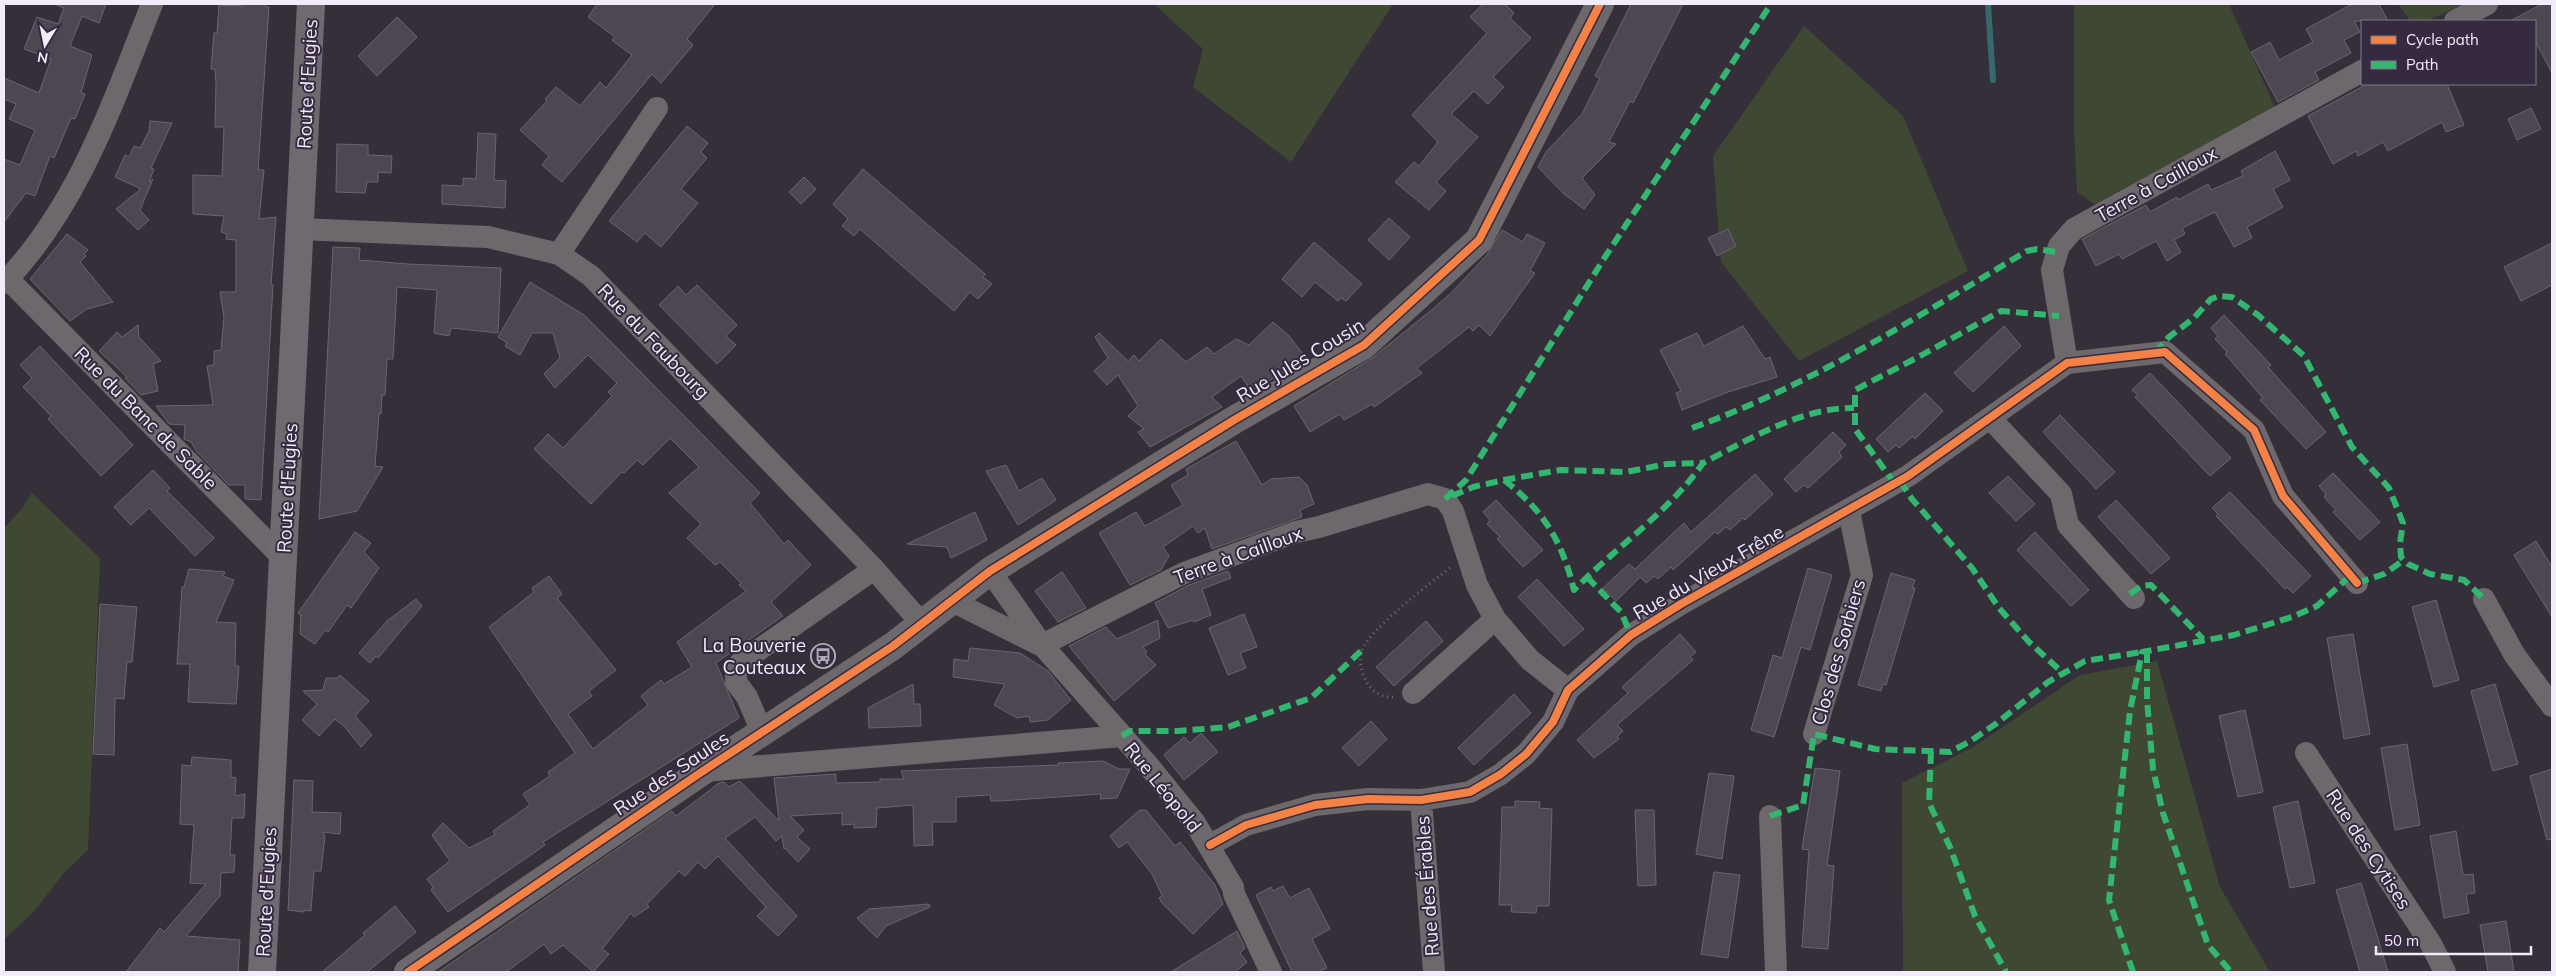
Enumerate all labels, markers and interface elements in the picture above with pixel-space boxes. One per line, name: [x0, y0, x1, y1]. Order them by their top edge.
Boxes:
street label: Route d'Eugies: [292, 18, 322, 150]
north arrow: [20, 20, 70, 70]
legend: [2361, 20, 2536, 85]
text: Cycle path: [2406, 30, 2479, 49]
text: N: [36, 48, 50, 68]
text: Path: [2406, 55, 2438, 74]
street label: Terre à Cailloux: [2091, 141, 2221, 227]
street label: Rue du Faubourg: [593, 278, 715, 404]
street label: Rue Jules Cousin: [1232, 312, 1368, 408]
street label: Rue du Banc de Sable: [69, 341, 223, 495]
street label: Route d'Eugies: [272, 422, 302, 554]
street label: Rue du Vieux Frêne: [1628, 519, 1788, 625]
street label: Terre à Cailloux: [1170, 521, 1306, 589]
street label: Clos des Sorbiers: [1806, 576, 1870, 728]
place label: La Bouverie Couteaux: [703, 633, 806, 679]
bus stop icon: La Bouverie Couteaux: [810, 643, 836, 669]
street label: Rue des Saules: [609, 726, 733, 820]
street label: Rue Léopold: [1119, 737, 1207, 837]
street label: Rue des Cytises: [2321, 784, 2417, 914]
street label: Rue des Érables: [1410, 815, 1444, 957]
street label: Route d'Eugies: [251, 826, 281, 958]
scale bar: [2376, 924, 2531, 956]
text: 50 m: [2384, 931, 2419, 950]

